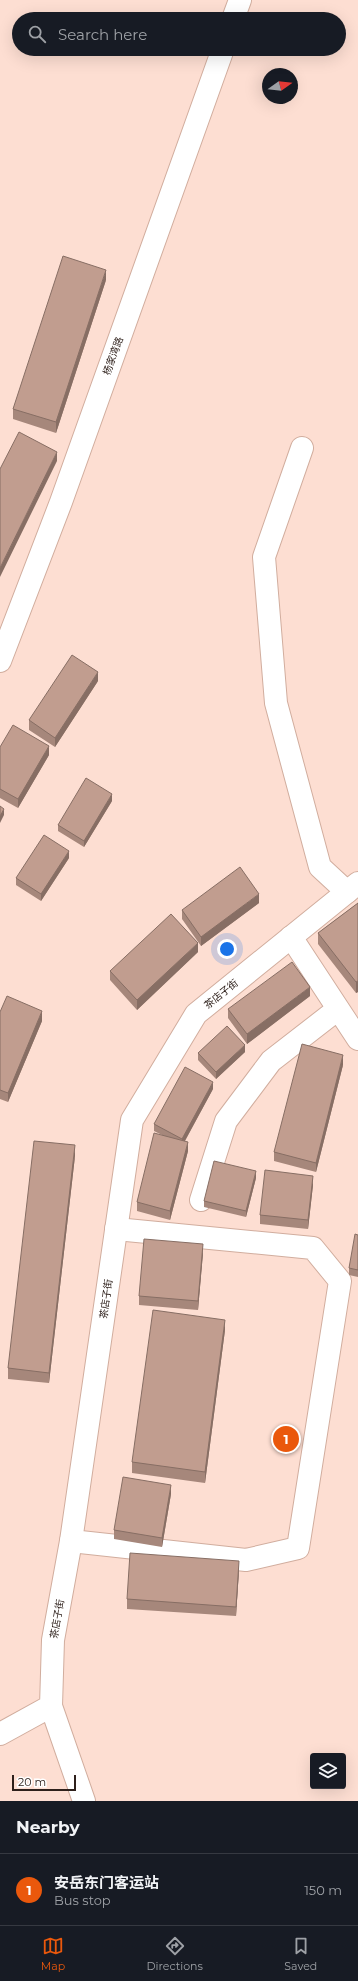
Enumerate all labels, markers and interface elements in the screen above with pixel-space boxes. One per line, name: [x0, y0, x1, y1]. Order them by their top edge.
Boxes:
search box: [12, 12, 346, 56]
icon: search: [26, 23, 48, 45]
text: Search here: [58, 25, 147, 44]
north arrow: [262, 68, 298, 104]
street label: 杨家湾路: [100, 335, 126, 377]
your location: [217, 939, 237, 959]
street label: 茶店子街: [201, 976, 241, 1012]
street label: 茶店子街: [97, 1278, 115, 1320]
pin: 1: [273, 1424, 299, 1454]
street label: 茶店子街: [47, 1598, 67, 1640]
map controls: [310, 1753, 346, 1789]
button: layers: [310, 1753, 346, 1789]
scale bar: [12, 1773, 76, 1792]
text: 20 m: [18, 1775, 46, 1789]
text: Nearby: [16, 1817, 80, 1837]
text: 安岳东门客运站: [54, 1873, 159, 1892]
text: 1: [26, 1882, 32, 1898]
text: 150 m: [304, 1882, 342, 1898]
text: Bus stop: [54, 1892, 111, 1908]
tab: Map: [41, 1935, 65, 1973]
tab: Directions: [147, 1935, 203, 1973]
tab: Saved: [284, 1935, 317, 1973]

